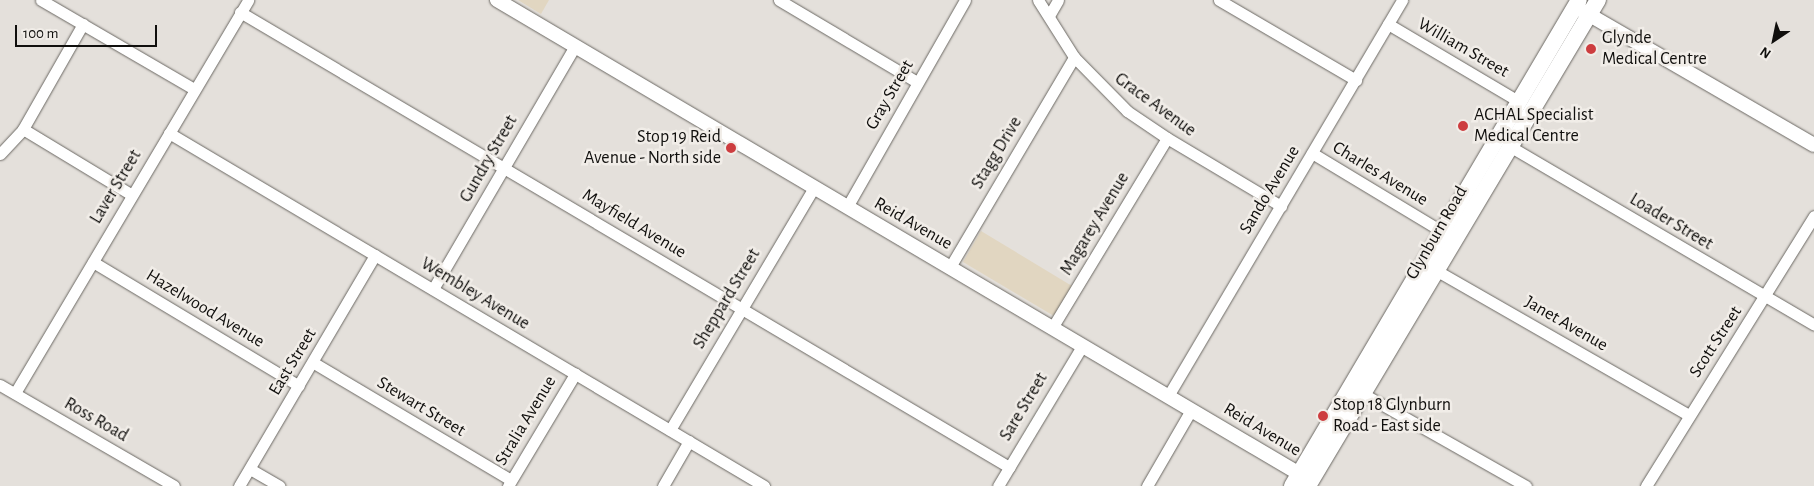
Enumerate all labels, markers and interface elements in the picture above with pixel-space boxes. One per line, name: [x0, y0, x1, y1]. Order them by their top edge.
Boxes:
street label: William Street: [1414, 13, 1512, 83]
scale bar: [18, 15, 160, 47]
north arrow: [1749, 15, 1799, 65]
text: 100 m: [23, 26, 58, 41]
place label: Glynde Medical Centre: [1602, 28, 1707, 70]
marker: Glynde Medical Centre: [1584, 42, 1598, 56]
text: N: [1758, 44, 1774, 61]
street label: Gray Street: [861, 56, 919, 134]
street label: Grace Avenue: [1110, 68, 1200, 142]
place label: ACHAL Specialist Medical Centre: [1474, 105, 1593, 148]
street label: Gundry Street: [455, 112, 523, 206]
street label: Stagg Drive: [967, 113, 1027, 193]
marker: ACHAL Specialist Medical Centre: [1456, 119, 1470, 133]
place label: Stop 19 Reid Avenue - North side: [584, 127, 721, 170]
street label: Charles Avenue: [1328, 137, 1432, 211]
marker: Stop 19 Reid Avenue - North side: [725, 142, 737, 154]
street label: Sando Avenue: [1235, 142, 1305, 238]
street label: Laver Street: [86, 146, 146, 228]
street label: Magarey Avenue: [1056, 169, 1134, 279]
street label: Glynburn Road: [1402, 183, 1472, 283]
street label: Mayfield Avenue: [578, 185, 690, 263]
street label: Loader Street: [1626, 189, 1716, 255]
street label: Reid Avenue: [870, 193, 956, 255]
street label: Sheppard Street: [689, 245, 765, 353]
street label: Wembley Avenue: [417, 253, 533, 335]
street label: Hazelwood Avenue: [142, 265, 268, 353]
street label: Janet Avenue: [1521, 292, 1611, 356]
street label: Scott Street: [1685, 302, 1747, 382]
street label: East Street: [265, 325, 321, 399]
street label: Sare Street: [995, 369, 1053, 445]
street label: Stewart Street: [373, 372, 469, 442]
street label: Stralia Avenue: [491, 372, 561, 470]
street label: Ross Road: [60, 393, 132, 447]
place label: Stop 18 Glynburn Road - East side: [1333, 395, 1451, 438]
street label: Reid Avenue: [1219, 398, 1305, 462]
marker: Stop 18 Glynburn Road - East side: [1317, 410, 1329, 422]

